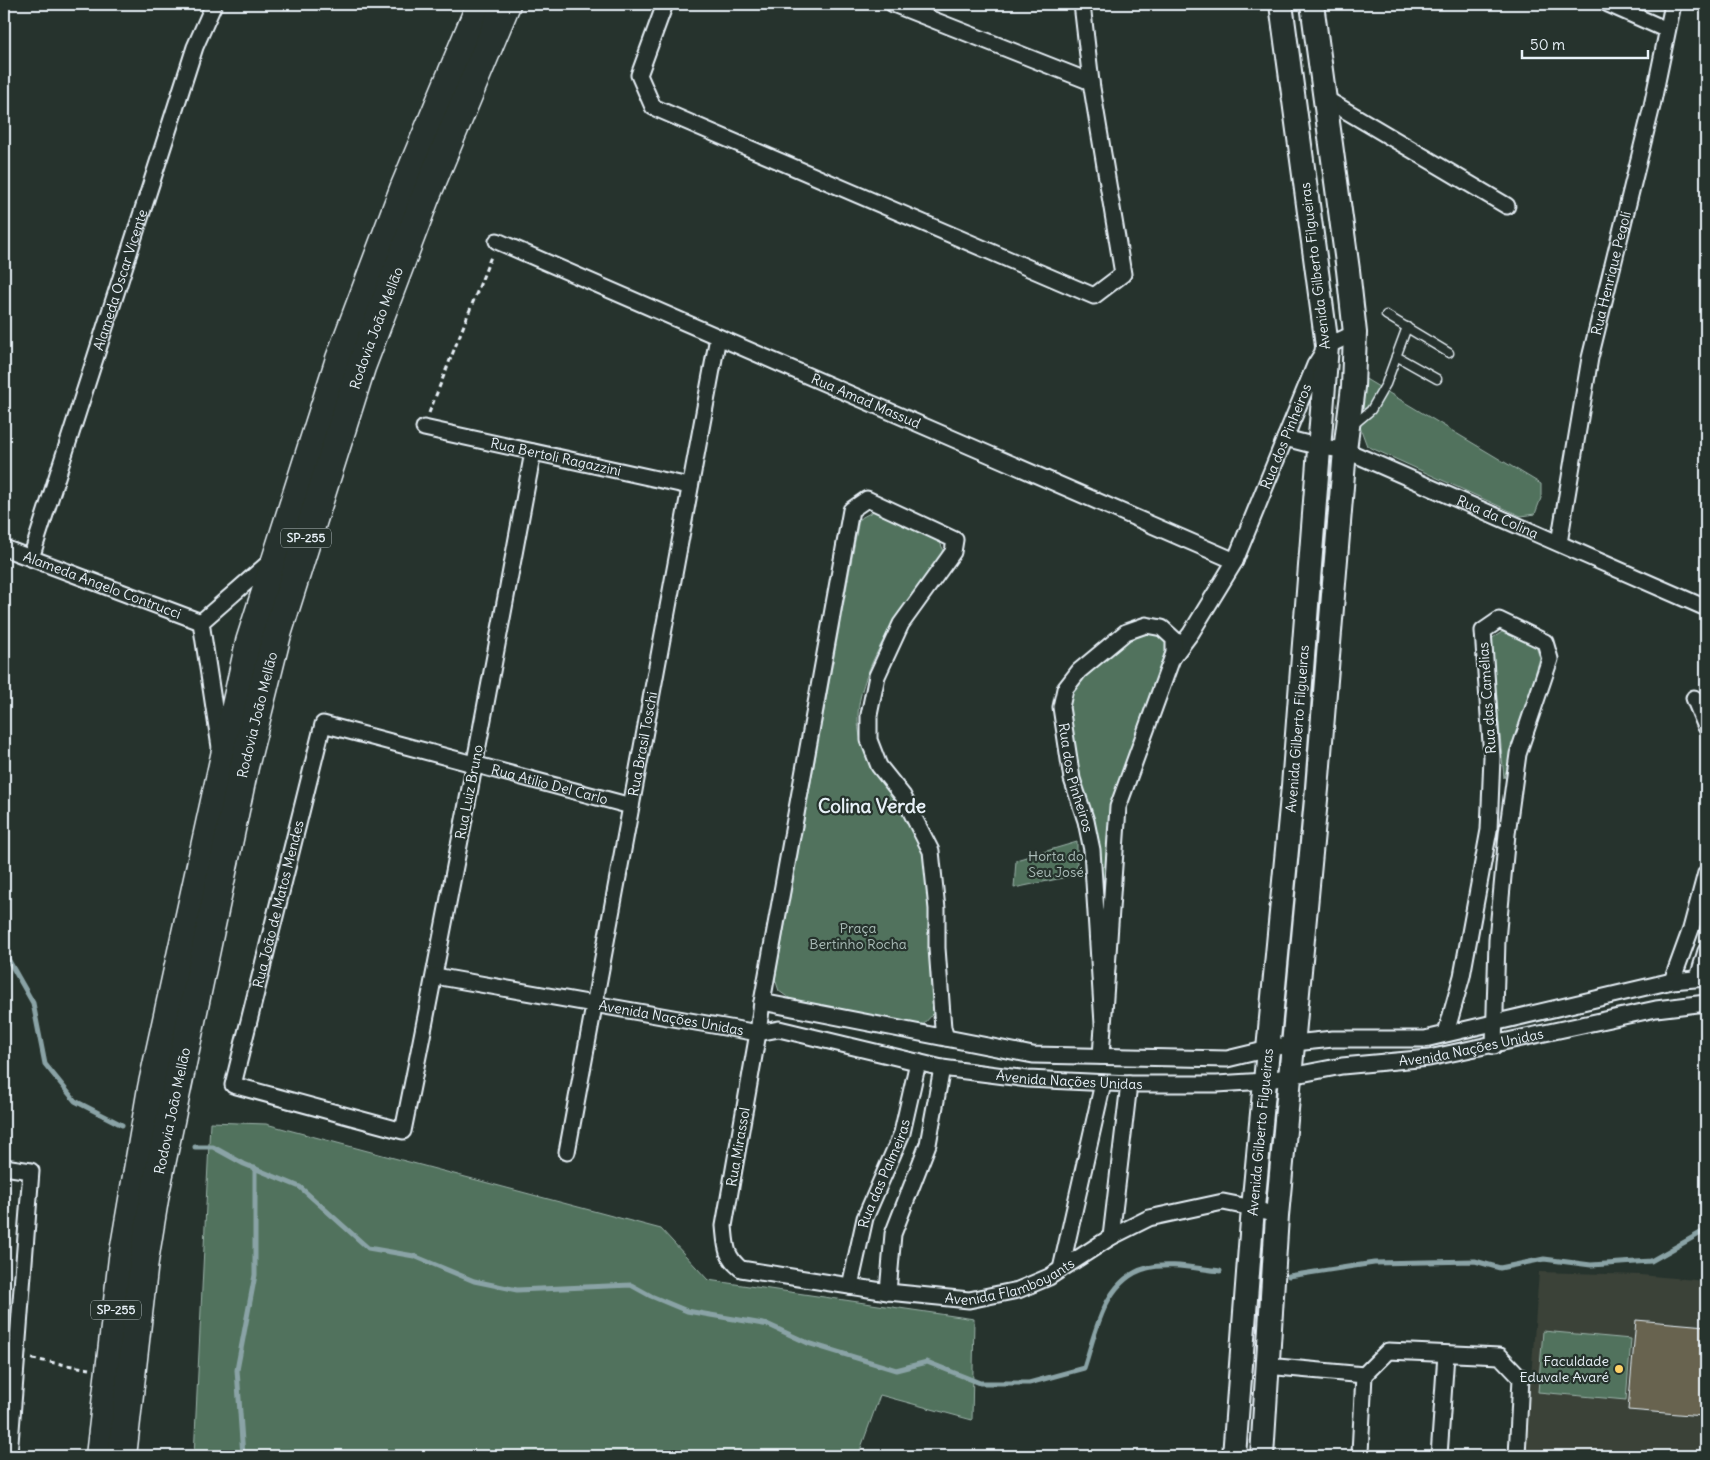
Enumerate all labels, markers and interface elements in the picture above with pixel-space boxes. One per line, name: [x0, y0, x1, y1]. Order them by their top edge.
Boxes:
scale bar: [1522, 28, 1649, 60]
text: 50 m: [1530, 35, 1565, 54]
street label: Avenida Gilberto Filgueiras: [1296, 182, 1334, 350]
street label: Alameda Oscar Vicente: [89, 207, 151, 353]
street label: Rua Henrique Pegoli: [1587, 209, 1635, 337]
street label: Rodovia João Mellão: [346, 264, 407, 391]
street label: Rua Amad Massud: [808, 369, 923, 433]
street label: Rua dos Pinheiros: [1256, 381, 1315, 492]
street label: Rua Bertoli Ragazzini: [489, 434, 623, 480]
street label: Rua da Colina: [1454, 491, 1541, 543]
road number: SP-255: [281, 528, 331, 548]
street label: Alameda Ângelo Contrucci: [21, 547, 184, 623]
street label: Rua das Camélias: [1474, 642, 1500, 754]
street label: Avenida Gilberto Filgueiras: [1282, 644, 1313, 813]
street label: Rodovia João Mellão: [233, 650, 281, 779]
street label: Rua Brasil Toschi: [624, 690, 661, 798]
street label: Rua dos Pinheiros: [1055, 722, 1097, 834]
street label: Rua Luiz Bruno: [451, 743, 487, 841]
street label: Rua Atilio Del Carlo: [489, 760, 610, 809]
district label: Colina Verde: [818, 794, 926, 818]
street label: Rua João de Matos Mendes: [249, 818, 308, 990]
park label: Horta do Seu José: [1028, 847, 1084, 881]
park label: Praça Bertinho Rocha: [809, 919, 907, 953]
street label: Avenida Nações Unidas: [597, 996, 745, 1039]
street label: Avenida Nações Unidas: [1398, 1025, 1545, 1070]
street label: Rodovia João Mellão: [150, 1046, 194, 1176]
street label: Avenida Gilberto Filgueiras: [1243, 1048, 1277, 1216]
street label: Avenida Nações Unidas: [995, 1066, 1143, 1093]
street label: Rua Mirassol: [722, 1106, 754, 1188]
street label: Rua das Palmeiras: [854, 1118, 914, 1230]
street label: Avenida Flamboyants: [944, 1254, 1078, 1309]
road number: SP-255: [91, 1300, 141, 1320]
place label: Faculdade Eduvale Avaré: [1519, 1352, 1609, 1386]
marker: Faculdade Eduvale Avaré: [1613, 1363, 1625, 1375]

